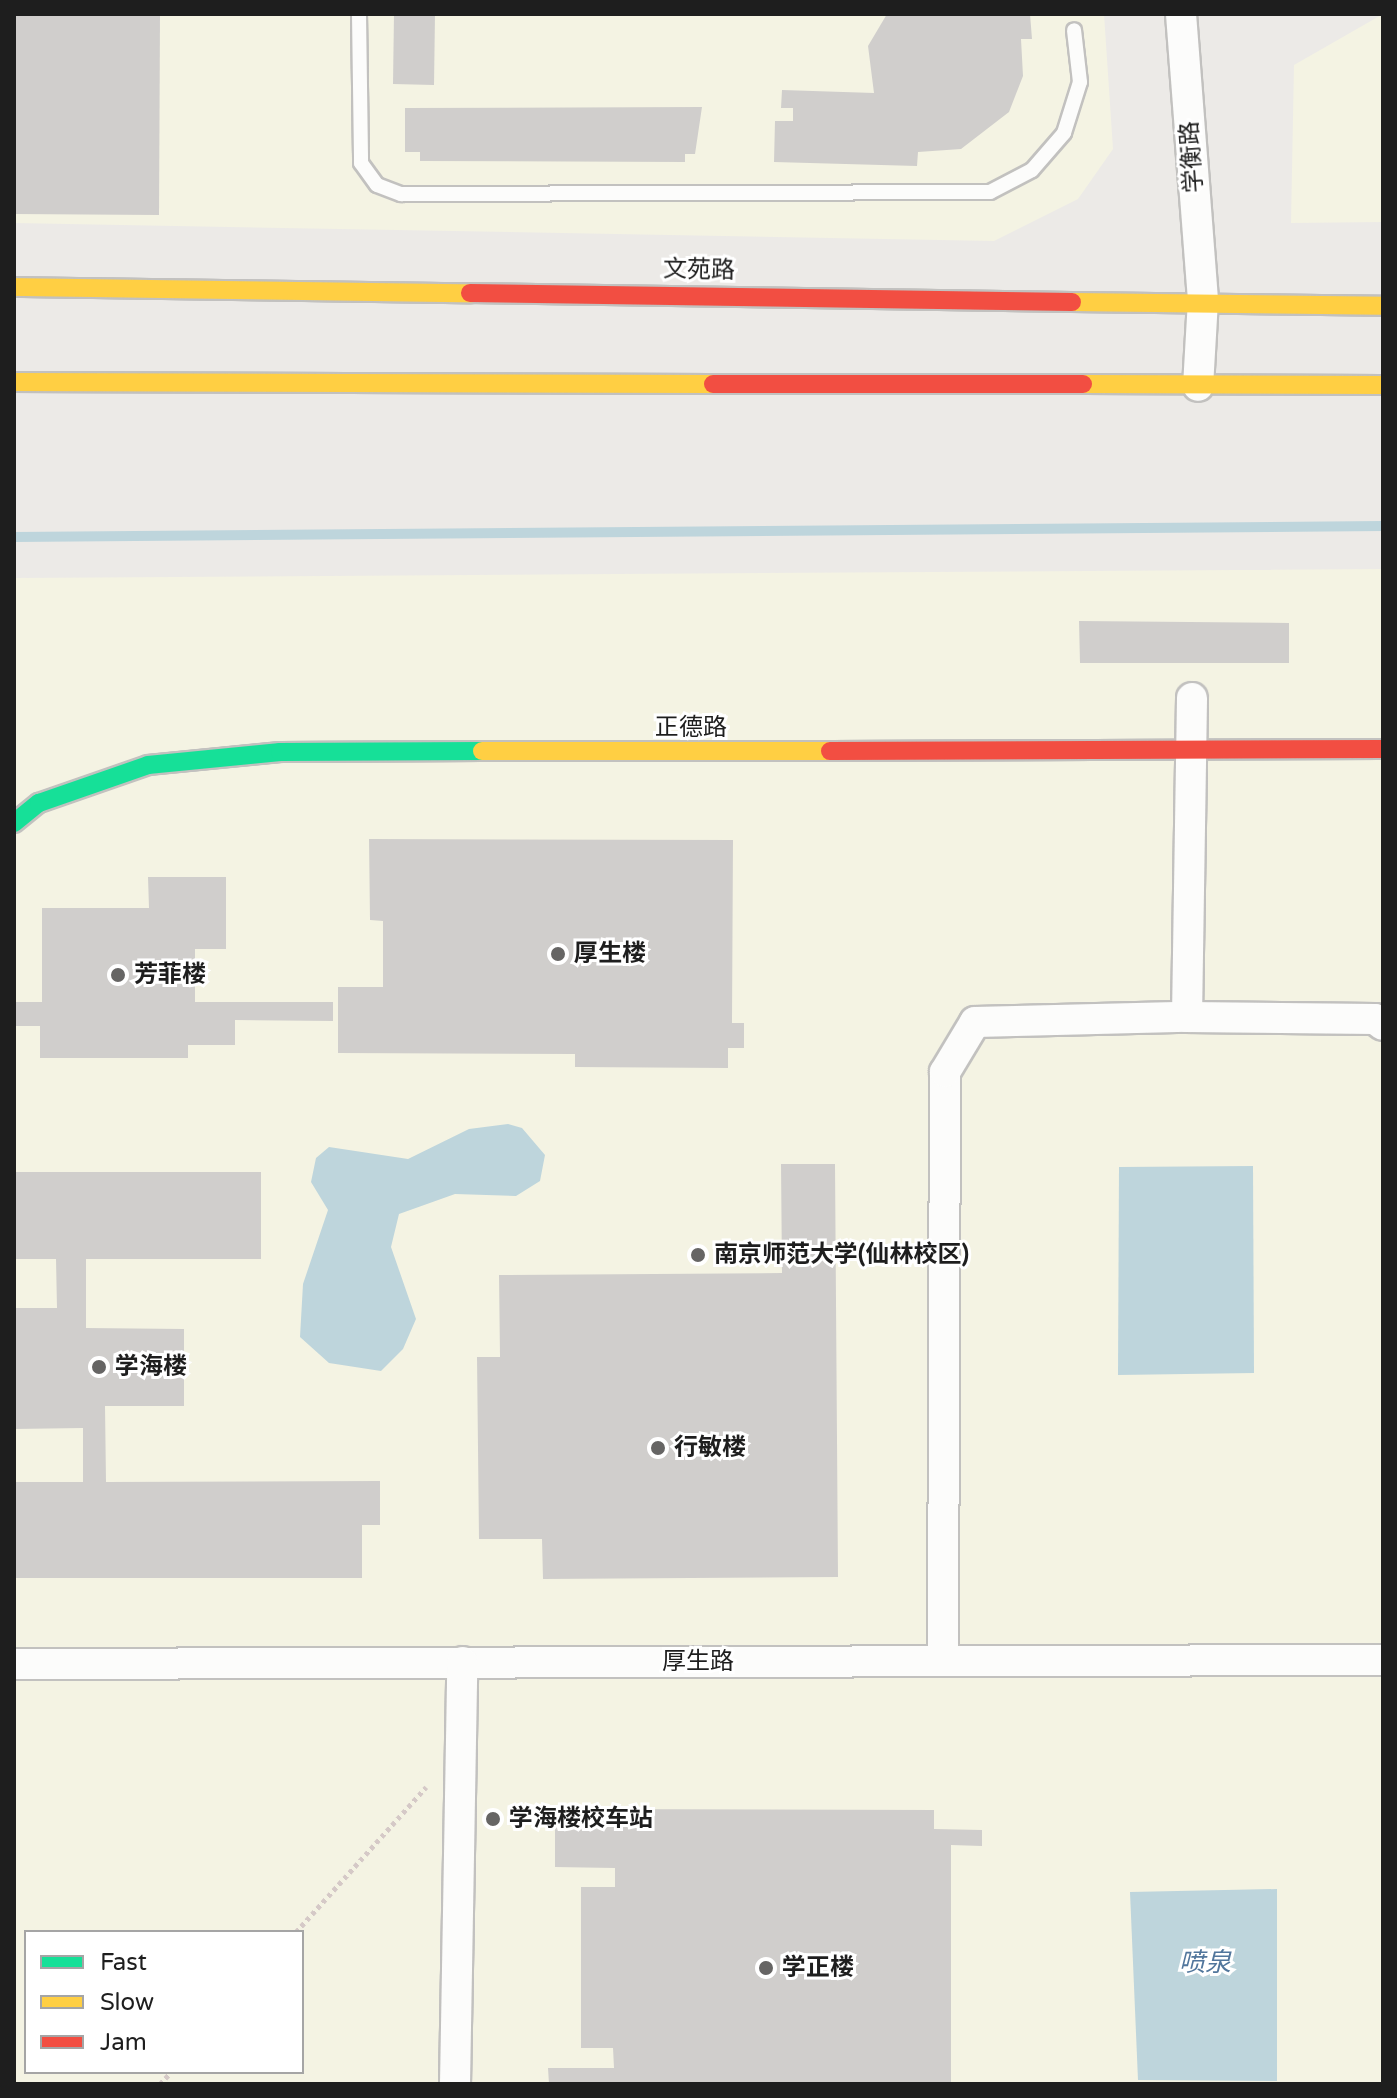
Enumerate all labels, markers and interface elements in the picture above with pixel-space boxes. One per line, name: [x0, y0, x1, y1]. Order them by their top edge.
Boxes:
street label: 学衡路: [1175, 120, 1209, 194]
street label: 文苑路: [663, 255, 735, 285]
street label: 正德路: [655, 714, 727, 742]
place label: 厚生楼: [574, 940, 646, 968]
marker: 厚生楼: [549, 945, 567, 963]
place label: 芳菲楼: [134, 961, 206, 989]
marker: 芳菲楼: [109, 966, 127, 984]
place label: 南京师范大学(仙林校区): [714, 1241, 969, 1269]
marker: 南京师范大学(仙林校区): [689, 1246, 707, 1264]
place label: 学海楼: [115, 1353, 187, 1381]
marker: 学海楼: [90, 1358, 108, 1376]
place label: 行敏楼: [674, 1434, 746, 1462]
marker: 行敏楼: [649, 1439, 667, 1457]
street label: 厚生路: [662, 1648, 734, 1676]
place label: 学海楼校车站: [509, 1805, 653, 1833]
marker: 学海楼校车站: [484, 1810, 502, 1828]
legend: [24, 1930, 304, 2074]
water label: 喷泉: [1179, 1947, 1231, 1979]
text: Fast: [100, 1948, 147, 1977]
place label: 学正楼: [782, 1954, 854, 1982]
marker: 学正楼: [757, 1959, 775, 1977]
text: Slow: [100, 1988, 154, 2017]
text: Jam: [100, 2028, 147, 2057]

